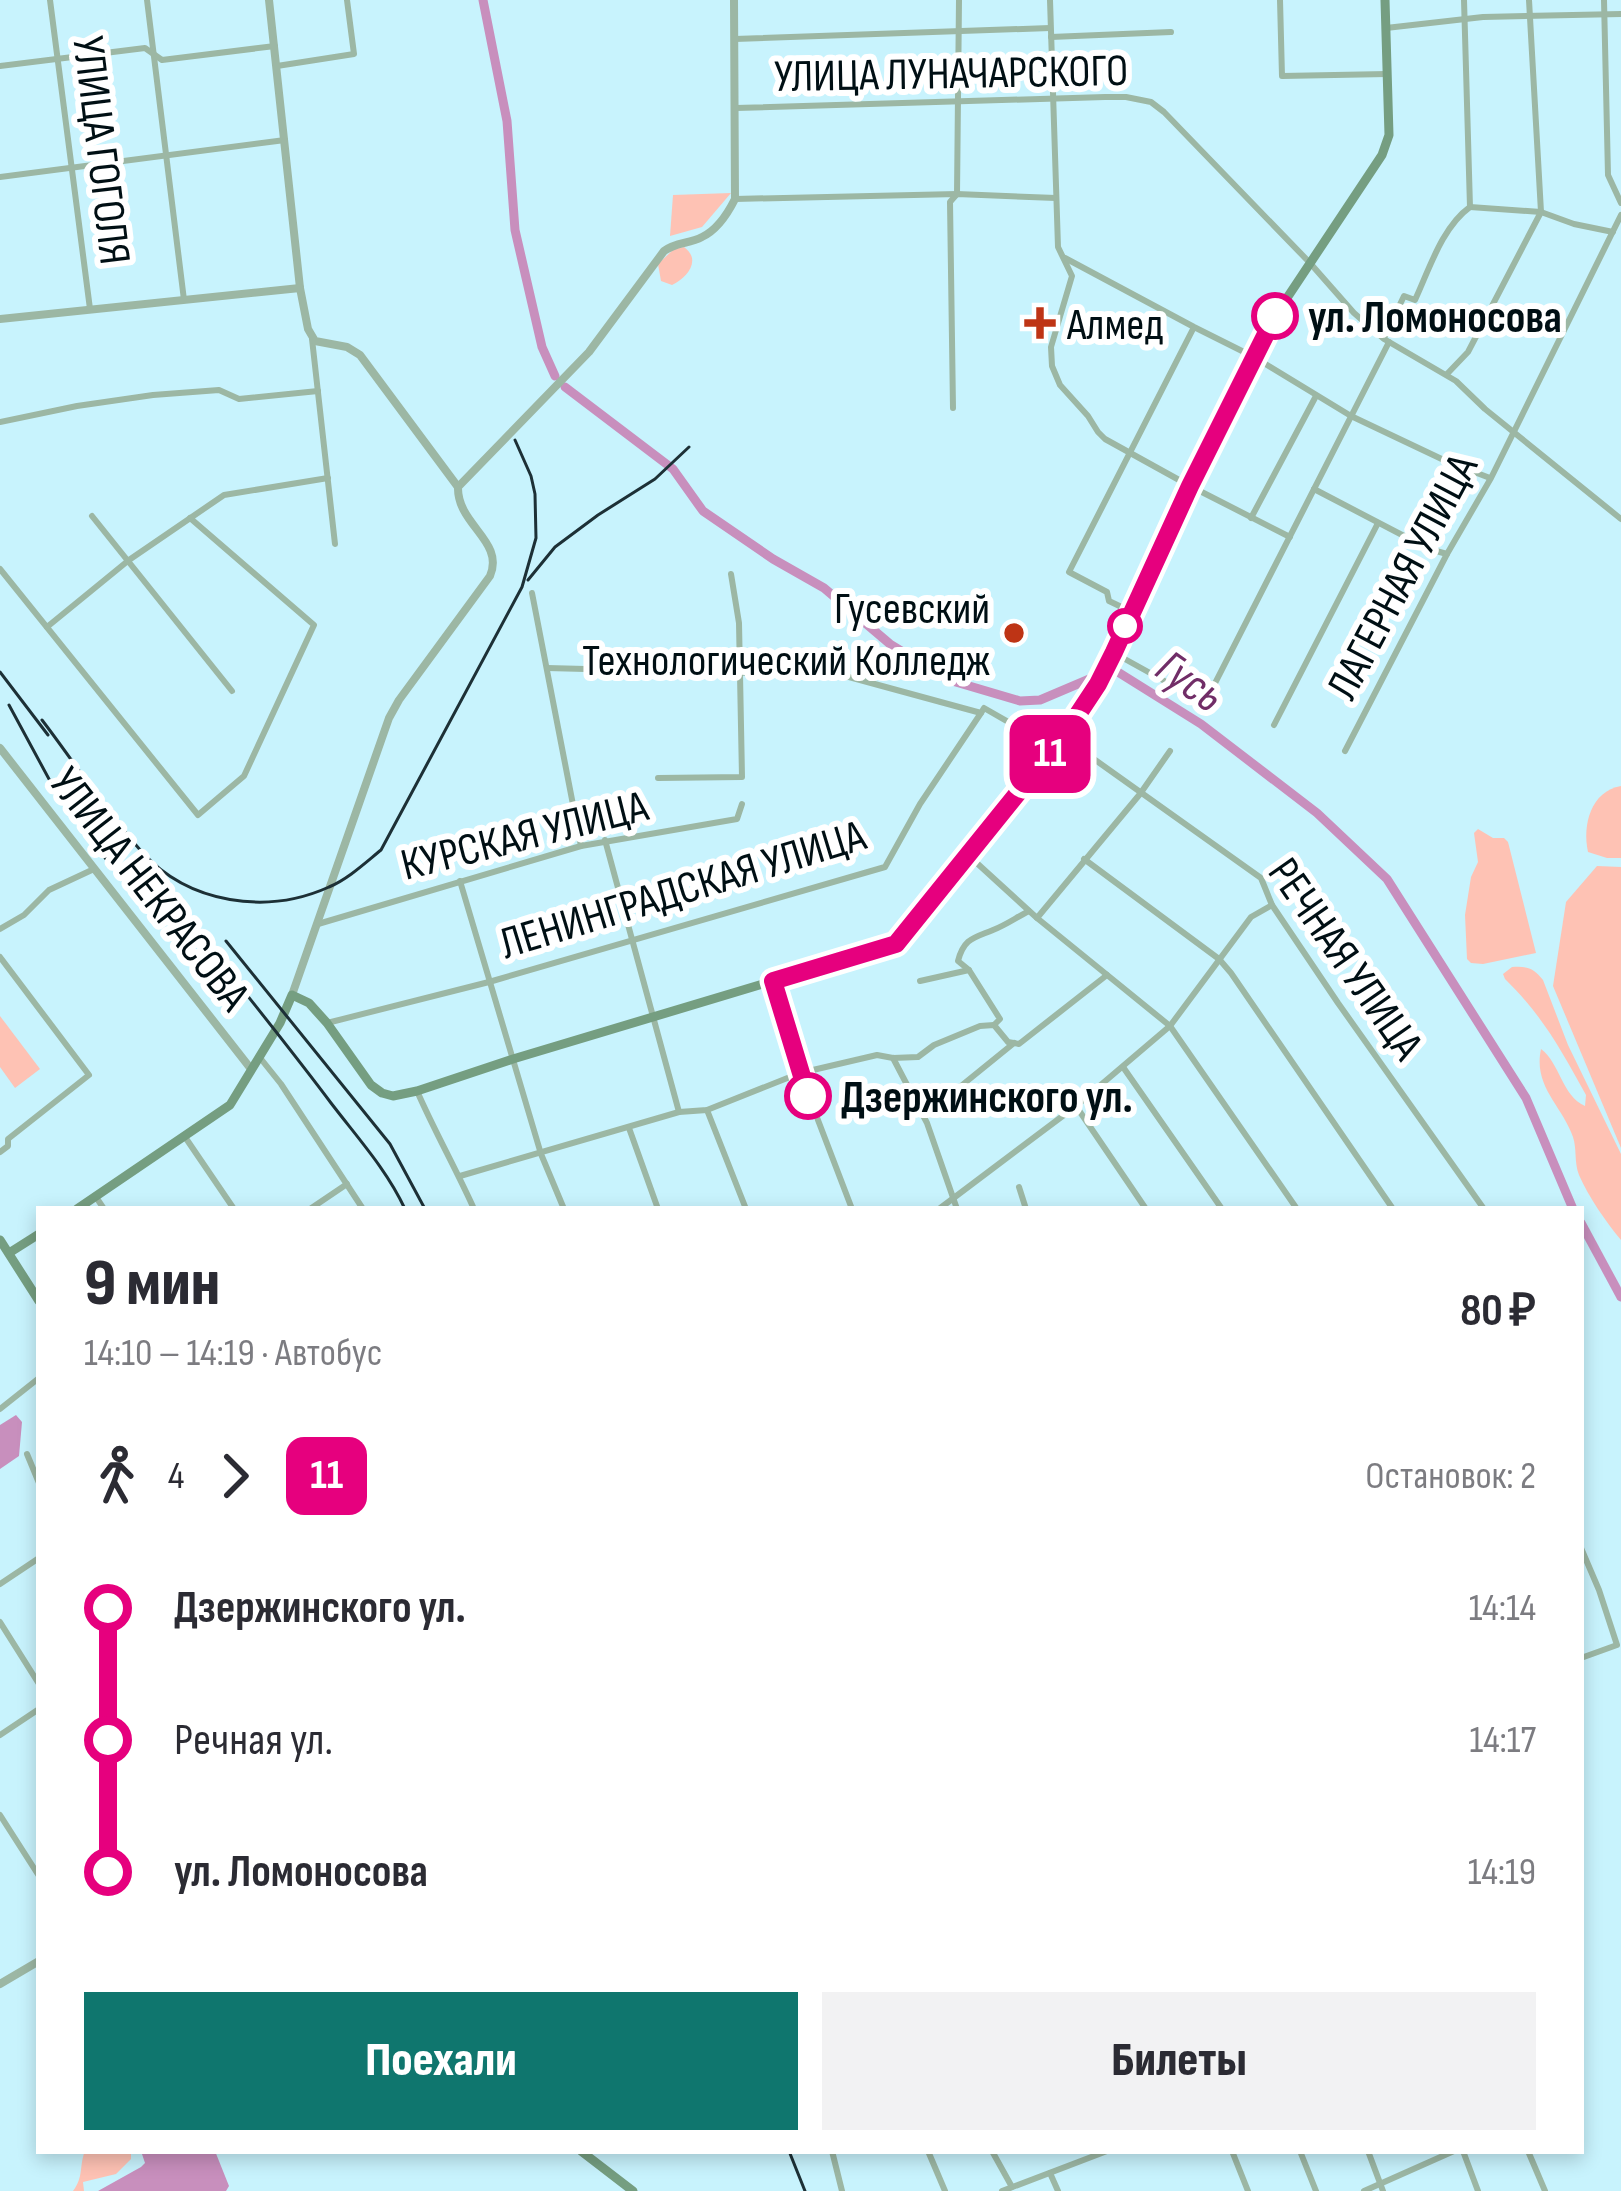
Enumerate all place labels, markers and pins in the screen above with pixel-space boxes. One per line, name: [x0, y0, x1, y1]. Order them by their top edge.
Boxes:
place label: ул. Ломоносова: [1308, 291, 1562, 346]
marker: ул. Ломоносова: [1253, 294, 1297, 338]
place label: Алмед: [1066, 298, 1163, 353]
marker: Алмед: [1024, 307, 1056, 339]
place label: Гусевский Технологический Колледж: [582, 582, 990, 689]
unlabelled marker: [1109, 610, 1141, 642]
marker: Гусевский Технологический Колледж: [1001, 620, 1027, 646]
place label: Дзержинского ул.: [841, 1071, 1133, 1126]
marker: Дзержинского ул.: [786, 1074, 830, 1118]

